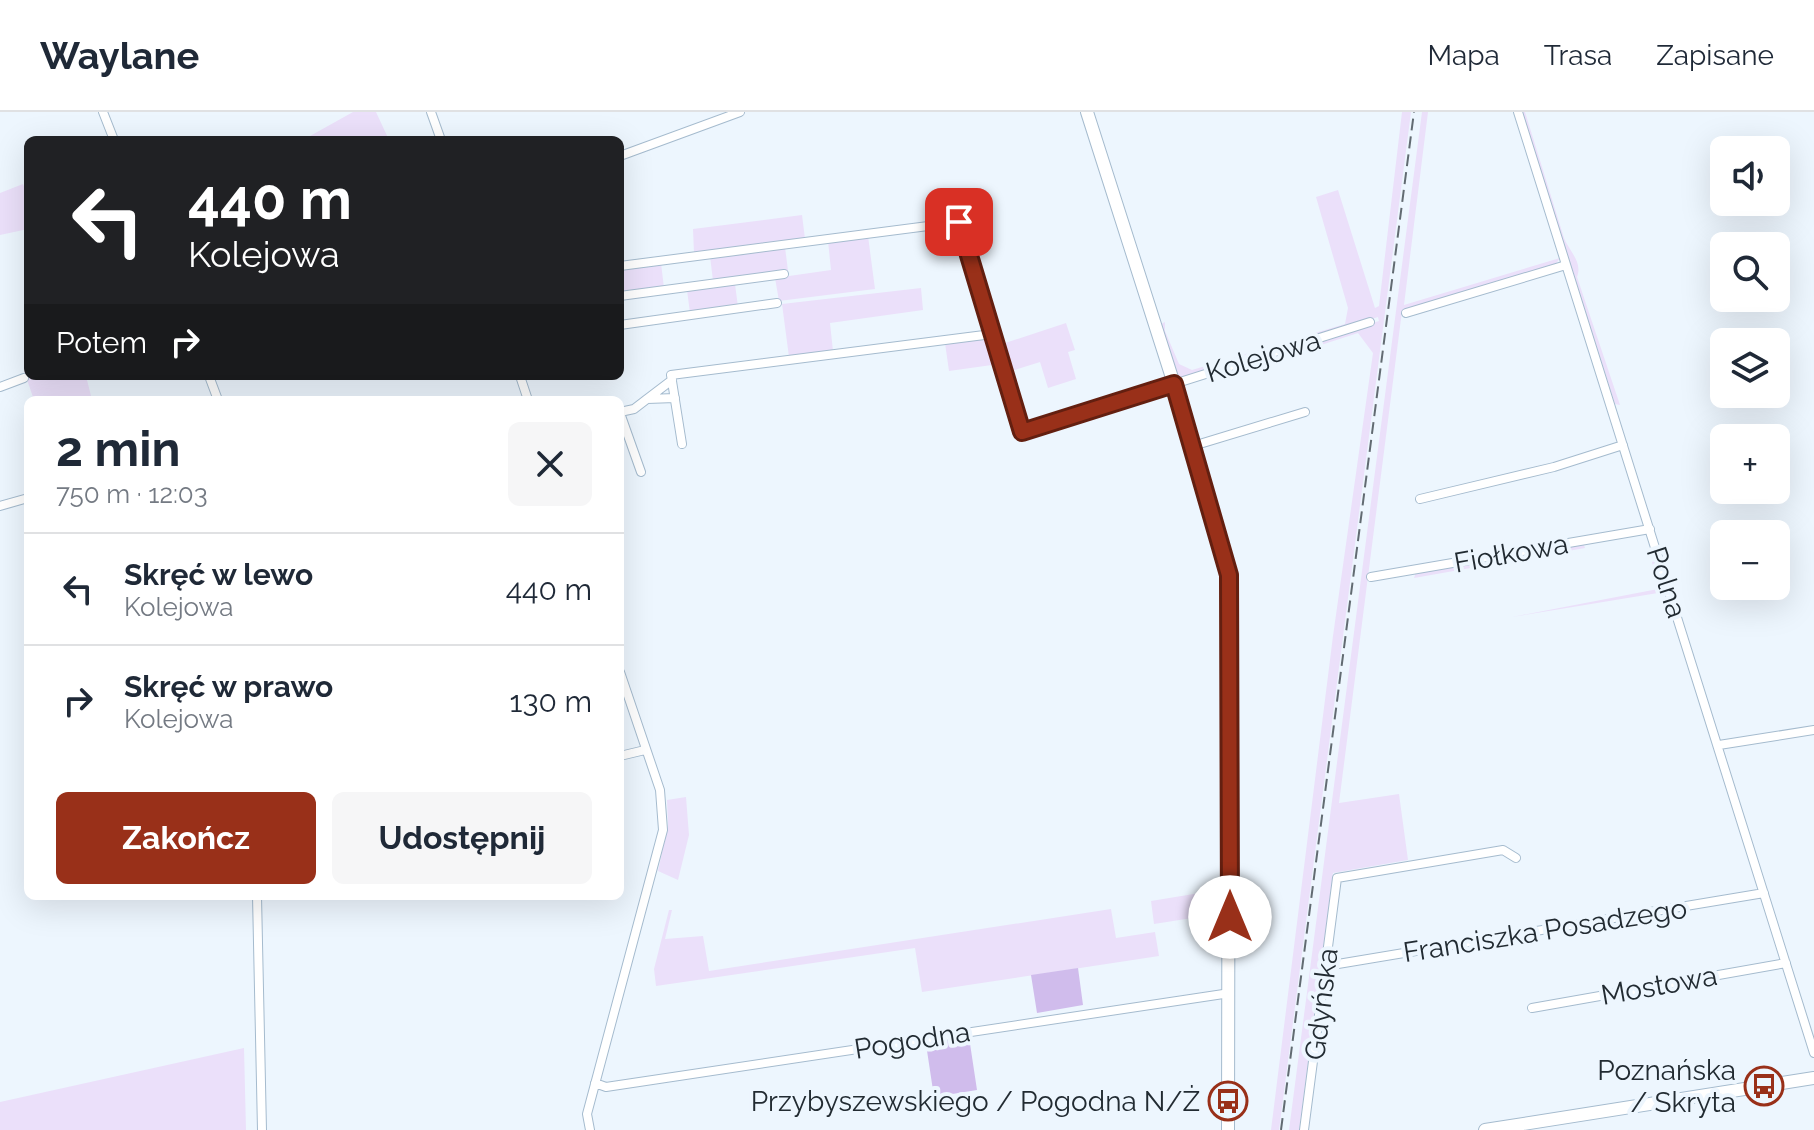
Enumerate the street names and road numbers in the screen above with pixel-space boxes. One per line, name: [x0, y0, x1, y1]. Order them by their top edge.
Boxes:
street label: Kolejowa: [1202, 323, 1324, 390]
street label: Fiołkowa: [1451, 527, 1571, 580]
street label: Polna: [1640, 542, 1693, 622]
street label: Franciszka Posadzego: [1401, 892, 1689, 969]
street label: Gdyńska: [1298, 946, 1345, 1062]
street label: Mostowa: [1598, 959, 1720, 1012]
street label: Pogodna: [852, 1015, 972, 1066]

